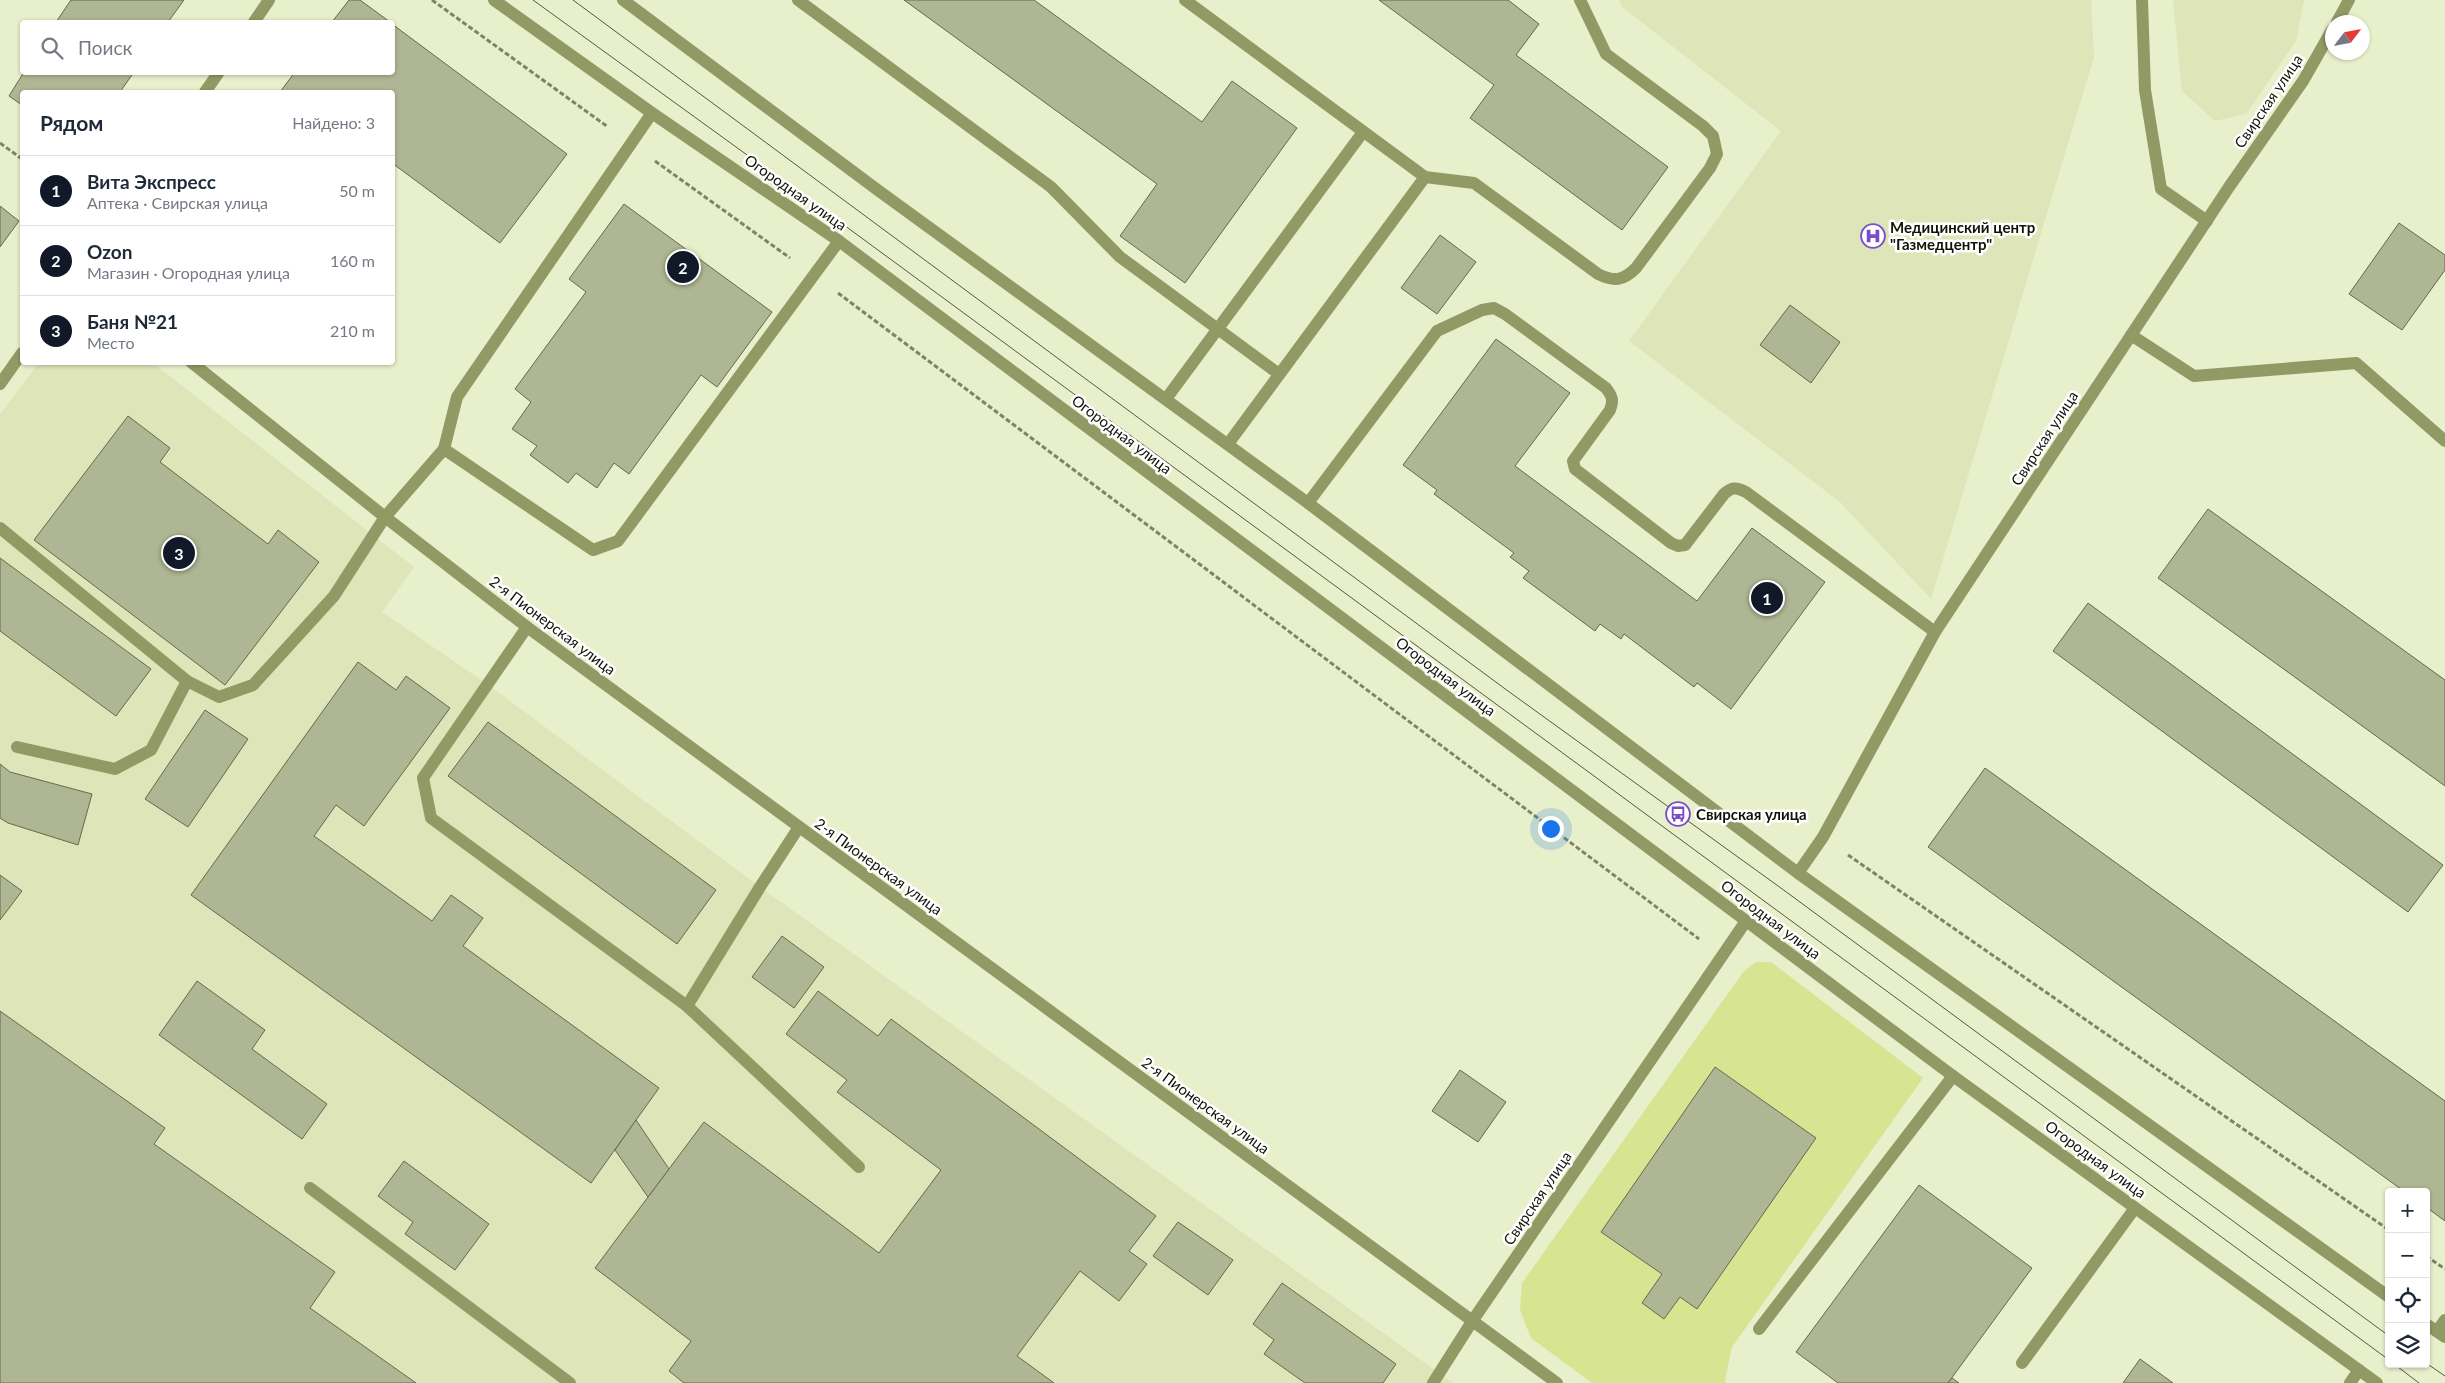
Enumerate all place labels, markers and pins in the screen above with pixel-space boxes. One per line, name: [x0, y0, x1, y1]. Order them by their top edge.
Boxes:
place label: Медицинский центр "Газмедцентр": [1890, 218, 2035, 253]
hospital icon: Медицинский центр "Газмедцентр": [1860, 223, 1886, 249]
pin: 2: [667, 248, 699, 286]
pin: 3: [163, 534, 195, 572]
pin: 1: [1751, 579, 1783, 617]
bus stop icon: Свирская улица: [1665, 801, 1691, 827]
place label: Свирская улица: [1696, 805, 1807, 823]

